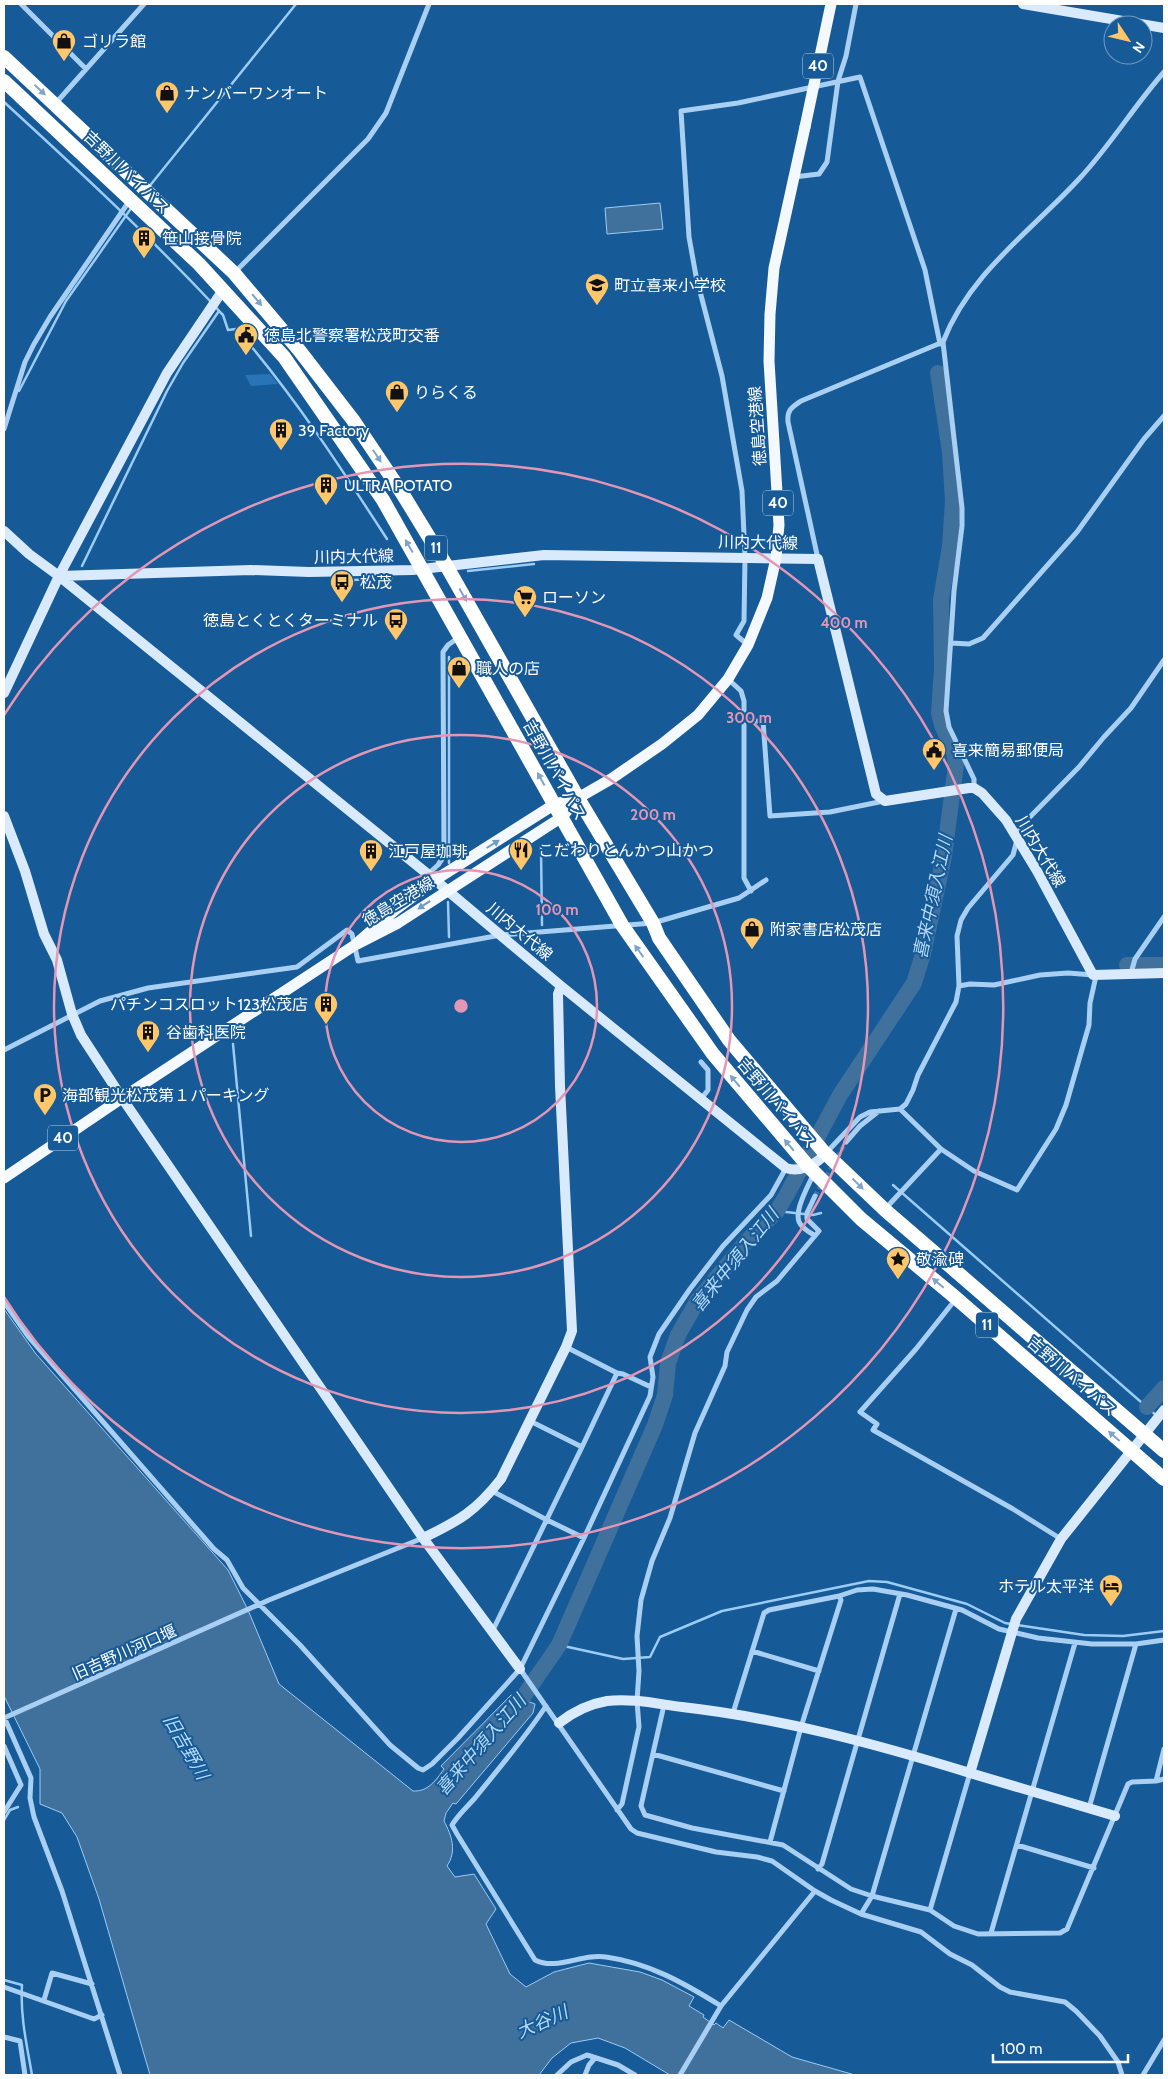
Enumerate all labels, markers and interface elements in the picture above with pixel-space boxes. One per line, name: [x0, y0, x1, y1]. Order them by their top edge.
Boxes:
north arrow: [1103, 15, 1153, 65]
shop icon: ゴリラ館: [51, 28, 77, 62]
place label: ゴリラ館: [82, 32, 146, 51]
text: N: [1128, 38, 1149, 57]
road number: 40: [803, 54, 833, 78]
shop icon: ナンバーワンオート: [154, 80, 180, 114]
one-way arrow: [33, 84, 45, 96]
place label: ナンバーワンオート: [184, 84, 328, 103]
street label: 吉野川バイパス: [80, 127, 173, 218]
building icon: 笹山接骨院: [131, 225, 157, 259]
place label: 笹山接骨院: [162, 229, 242, 248]
school or university icon: 町立喜来小学校: [584, 272, 610, 306]
place label: 町立喜来小学校: [614, 276, 726, 295]
one-way arrow: [251, 294, 262, 306]
public building icon: 徳島北警察署松茂町交番: [233, 322, 259, 356]
place label: 徳島北警察署松茂町交番: [264, 326, 440, 345]
shop icon: りらくる: [384, 379, 410, 413]
place label: りらくる: [414, 383, 478, 402]
street label: 徳島空港線: [745, 385, 770, 467]
building icon: 39 Factory: [268, 417, 294, 451]
place label: 39 Factory: [298, 421, 369, 440]
one-way arrow: [373, 450, 382, 463]
building icon: ULTRA POTATO: [313, 472, 339, 506]
place label: ULTRA POTATO: [344, 476, 452, 495]
road number: 40: [763, 490, 793, 516]
street label: 川内大代線: [718, 532, 798, 553]
road number: 11: [425, 536, 447, 560]
one-way arrow: [405, 539, 414, 553]
street label: 川内大代線: [314, 546, 394, 567]
bus stop icon: 松茂: [329, 569, 355, 603]
place label: 松茂: [360, 573, 392, 592]
supermarket icon: ローソン: [512, 584, 538, 618]
one-way arrow: [458, 588, 467, 601]
place label: ローソン: [542, 588, 606, 607]
bus stop icon: 徳島とくとくターミナル: [383, 607, 409, 641]
place label: 徳島とくとくターミナル: [203, 611, 378, 630]
text: 400 m: [821, 614, 867, 632]
shop icon: 職人の店: [446, 655, 472, 689]
place label: 職人の店: [476, 659, 540, 678]
text: 300 m: [726, 709, 772, 727]
street label: 吉野川バイパス: [519, 717, 590, 824]
public building icon: 喜来簡易郵便局: [921, 737, 947, 771]
place label: 喜来簡易郵便局: [952, 741, 1064, 760]
one-way arrow: [536, 772, 545, 786]
text: 200 m: [630, 806, 676, 824]
street label: 川内大代線: [1012, 812, 1069, 890]
water label: 喜来中須入江川: [909, 831, 957, 961]
restaurant icon: こだわりとんかつ山かつ: [508, 837, 534, 871]
building icon: 江戸屋珈琲: [358, 838, 384, 872]
one-way arrow: [486, 839, 499, 848]
place label: こだわりとんかつ山かつ: [538, 841, 714, 860]
place label: 江戸屋珈琲: [388, 842, 468, 861]
street label: 徳島空港線: [359, 873, 437, 930]
street label: 川内大代線: [483, 898, 556, 964]
one-way arrow: [418, 901, 431, 910]
text: 100 m: [535, 901, 579, 919]
shop icon: 附家書店松茂店: [739, 916, 765, 950]
place label: 附家書店松茂店: [770, 920, 882, 939]
one-way arrow: [634, 944, 644, 957]
building icon: パチンコスロット123松茂店: [313, 991, 339, 1025]
place label: パチンコスロット123松茂店: [110, 995, 308, 1014]
centre of rings: [452, 997, 470, 1015]
building icon: 谷歯科医院: [135, 1019, 161, 1053]
place label: 谷歯科医院: [166, 1023, 246, 1042]
street label: 吉野川バイパス: [733, 1054, 820, 1152]
one-way arrow: [730, 1075, 741, 1088]
parking icon: 海部観光松茂第１パーキング: [32, 1082, 58, 1116]
place label: 海部観光松茂第１パーキング: [62, 1086, 270, 1105]
road number: 40: [48, 1126, 78, 1150]
one-way arrow: [784, 1138, 795, 1151]
one-way arrow: [852, 1178, 864, 1190]
water label: 喜来中須入江川: [687, 1203, 784, 1316]
place icon: 敬渝碑: [885, 1246, 911, 1280]
place label: 敬渝碑: [916, 1250, 964, 1269]
one-way arrow: [932, 1278, 945, 1289]
road number: 11: [976, 1312, 998, 1338]
street label: 吉野川バイパス: [1023, 1333, 1120, 1420]
one-way arrow: [1108, 1430, 1120, 1442]
hotel icon: ホテル太平洋: [1098, 1573, 1124, 1607]
place label: ホテル太平洋: [998, 1577, 1094, 1596]
street label: 旧吉野川河口堰: [69, 1621, 179, 1684]
water label: 喜来中須入江川: [431, 1689, 532, 1800]
water label: 旧吉野川: [158, 1710, 215, 1785]
water label: 大谷川: [513, 2000, 573, 2043]
scale bar: [993, 2032, 1128, 2064]
text: 100 m: [1000, 2040, 1042, 2058]

